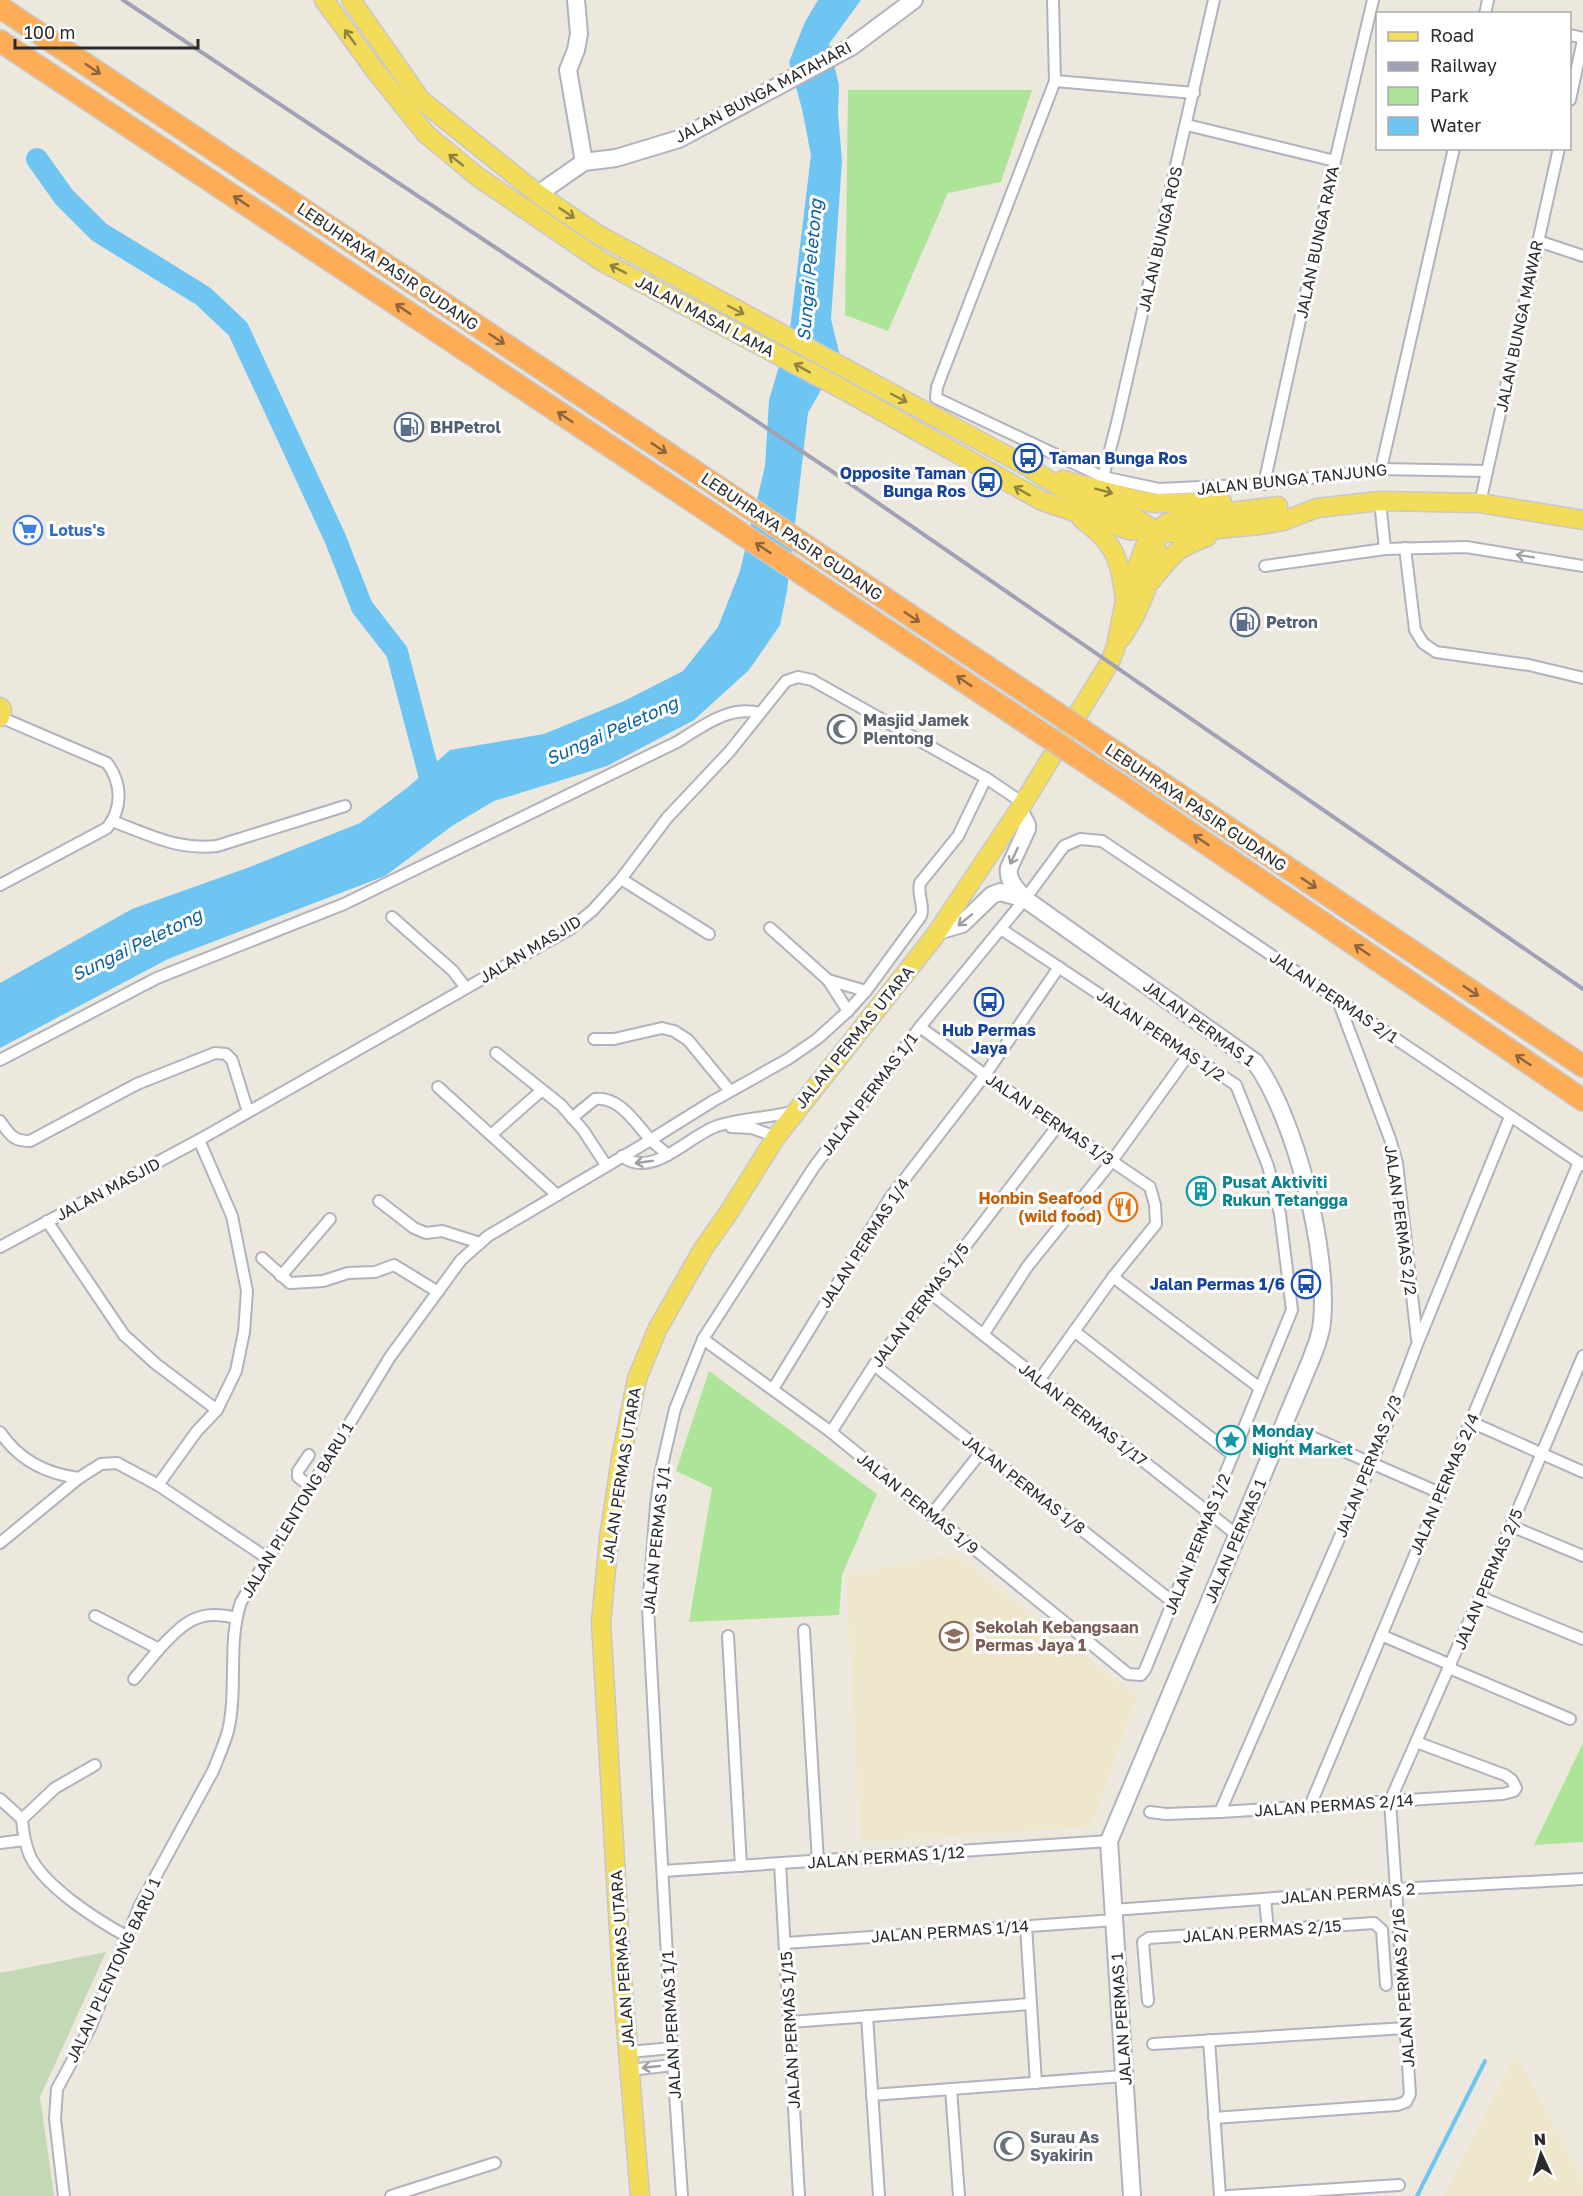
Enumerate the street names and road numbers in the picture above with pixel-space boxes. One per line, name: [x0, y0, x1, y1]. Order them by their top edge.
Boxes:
street label: JALAN BUNGA MATAHARI: [671, 37, 855, 147]
street label: JALAN BUNGA ROS: [1134, 164, 1186, 314]
street label: JALAN BUNGA RAYA: [1291, 164, 1343, 320]
street label: LEBUHRAYA PASIR GUDANG: [293, 198, 483, 334]
street label: JALAN BUNGA MAWAR: [1491, 238, 1547, 414]
street label: JALAN MASAI LAMA: [632, 271, 778, 361]
street label: JALAN BUNGA TANJUNG: [1196, 459, 1388, 499]
street label: LEBUHRAYA PASIR GUDANG: [697, 468, 887, 604]
street label: LEBUHRAYA PASIR GUDANG: [1101, 739, 1291, 875]
street label: JALAN MASJID: [475, 911, 585, 987]
street label: JALAN PERMAS 2/1: [1266, 947, 1402, 1047]
street label: JALAN PERMAS UTARA: [790, 961, 918, 1112]
street label: JALAN PERMAS 1: [1139, 976, 1259, 1070]
street label: JALAN PERMAS 1/2: [1093, 985, 1229, 1085]
street label: JALAN PERMAS 1/1: [816, 1029, 922, 1159]
street label: JALAN PERMAS 1/3: [982, 1069, 1118, 1169]
street label: JALAN PERMAS 2/2: [1381, 1144, 1421, 1296]
street label: JALAN MASJID: [52, 1153, 164, 1225]
street label: JALAN PERMAS 1/4: [815, 1174, 913, 1312]
street label: JALAN PERMAS 1/5: [867, 1239, 973, 1371]
street label: JALAN PERMAS 1/17: [1015, 1358, 1151, 1470]
street label: JALAN PERMAS UTARA: [597, 1385, 645, 1564]
street label: JALAN PERMAS 2/3: [1330, 1392, 1406, 1540]
street label: JALAN PERMAS 2/4: [1405, 1410, 1483, 1558]
street label: JALAN PLENTONG BARU 1: [237, 1418, 358, 1601]
street label: JALAN PERMAS 1/8: [959, 1430, 1089, 1538]
street label: JALAN PERMAS 1/9: [853, 1448, 983, 1558]
street label: JALAN PERMAS 1/1: [638, 1465, 674, 1615]
street label: JALAN PERMAS 1/2: [1160, 1471, 1234, 1617]
street label: JALAN PERMAS 1: [1200, 1476, 1270, 1606]
street label: JALAN PERMAS 2/5: [1449, 1505, 1527, 1653]
street label: JALAN PERMAS 2/14: [1254, 1789, 1414, 1821]
street label: JALAN PERMAS 1/12: [807, 1842, 965, 1872]
street label: JALAN PERMAS UTARA: [606, 1869, 638, 2048]
street label: JALAN PLENTONG BARU 1: [61, 1874, 165, 2065]
street label: JALAN PERMAS 2: [1280, 1878, 1416, 1908]
street label: JALAN PERMAS 2/16: [1387, 1908, 1419, 2068]
street label: JALAN PERMAS 2/15: [1182, 1915, 1342, 1947]
street label: JALAN PERMAS 1/14: [870, 1916, 1030, 1946]
street label: JALAN PERMAS 1/1: [657, 1950, 685, 2100]
street label: JALAN PERMAS 1/15: [776, 1951, 804, 2109]
street label: JALAN PERMAS 1: [1106, 1952, 1136, 2086]

